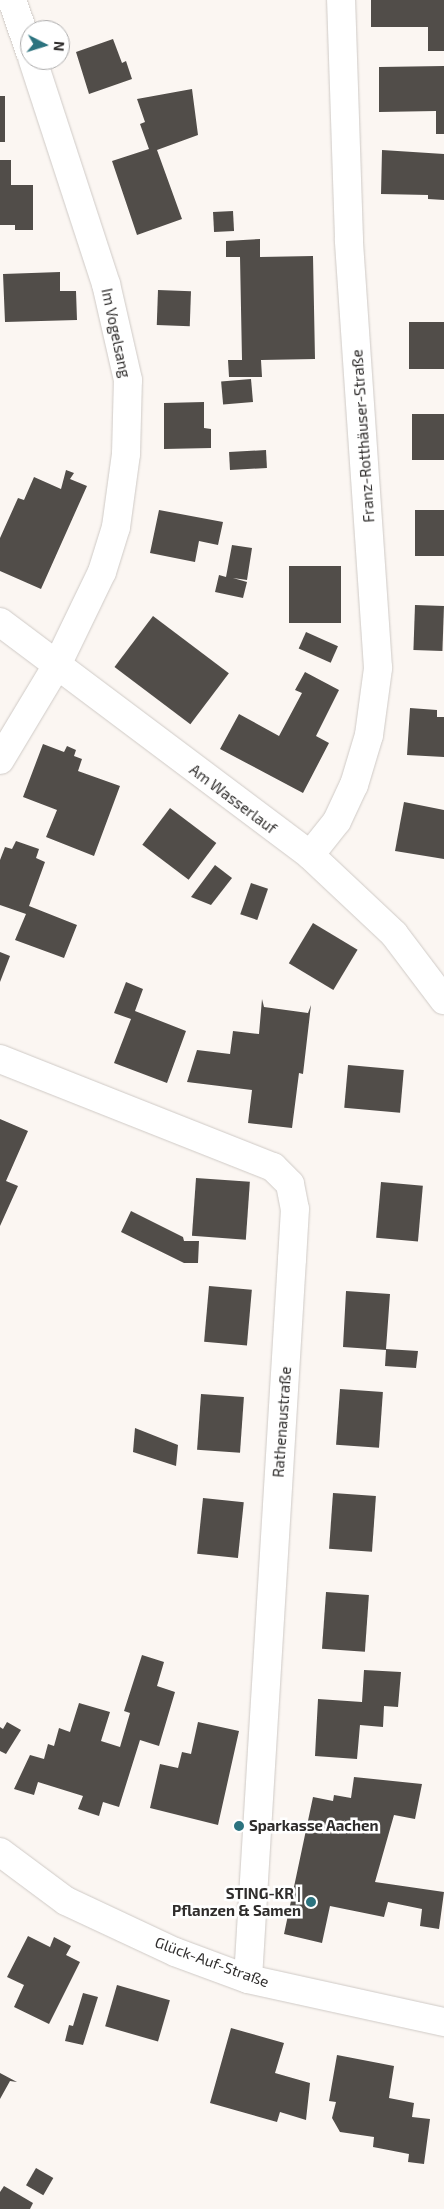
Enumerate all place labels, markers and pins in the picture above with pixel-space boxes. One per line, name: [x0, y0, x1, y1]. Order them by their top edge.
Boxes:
place label: Sparkasse Aachen: [249, 1817, 379, 1835]
marker: Sparkasse Aachen: [233, 1820, 245, 1832]
place label: STING-KR | Pflanzen & Samen: [172, 1884, 301, 1919]
marker: STING-KR | Pflanzen & Samen: [305, 1896, 317, 1908]

